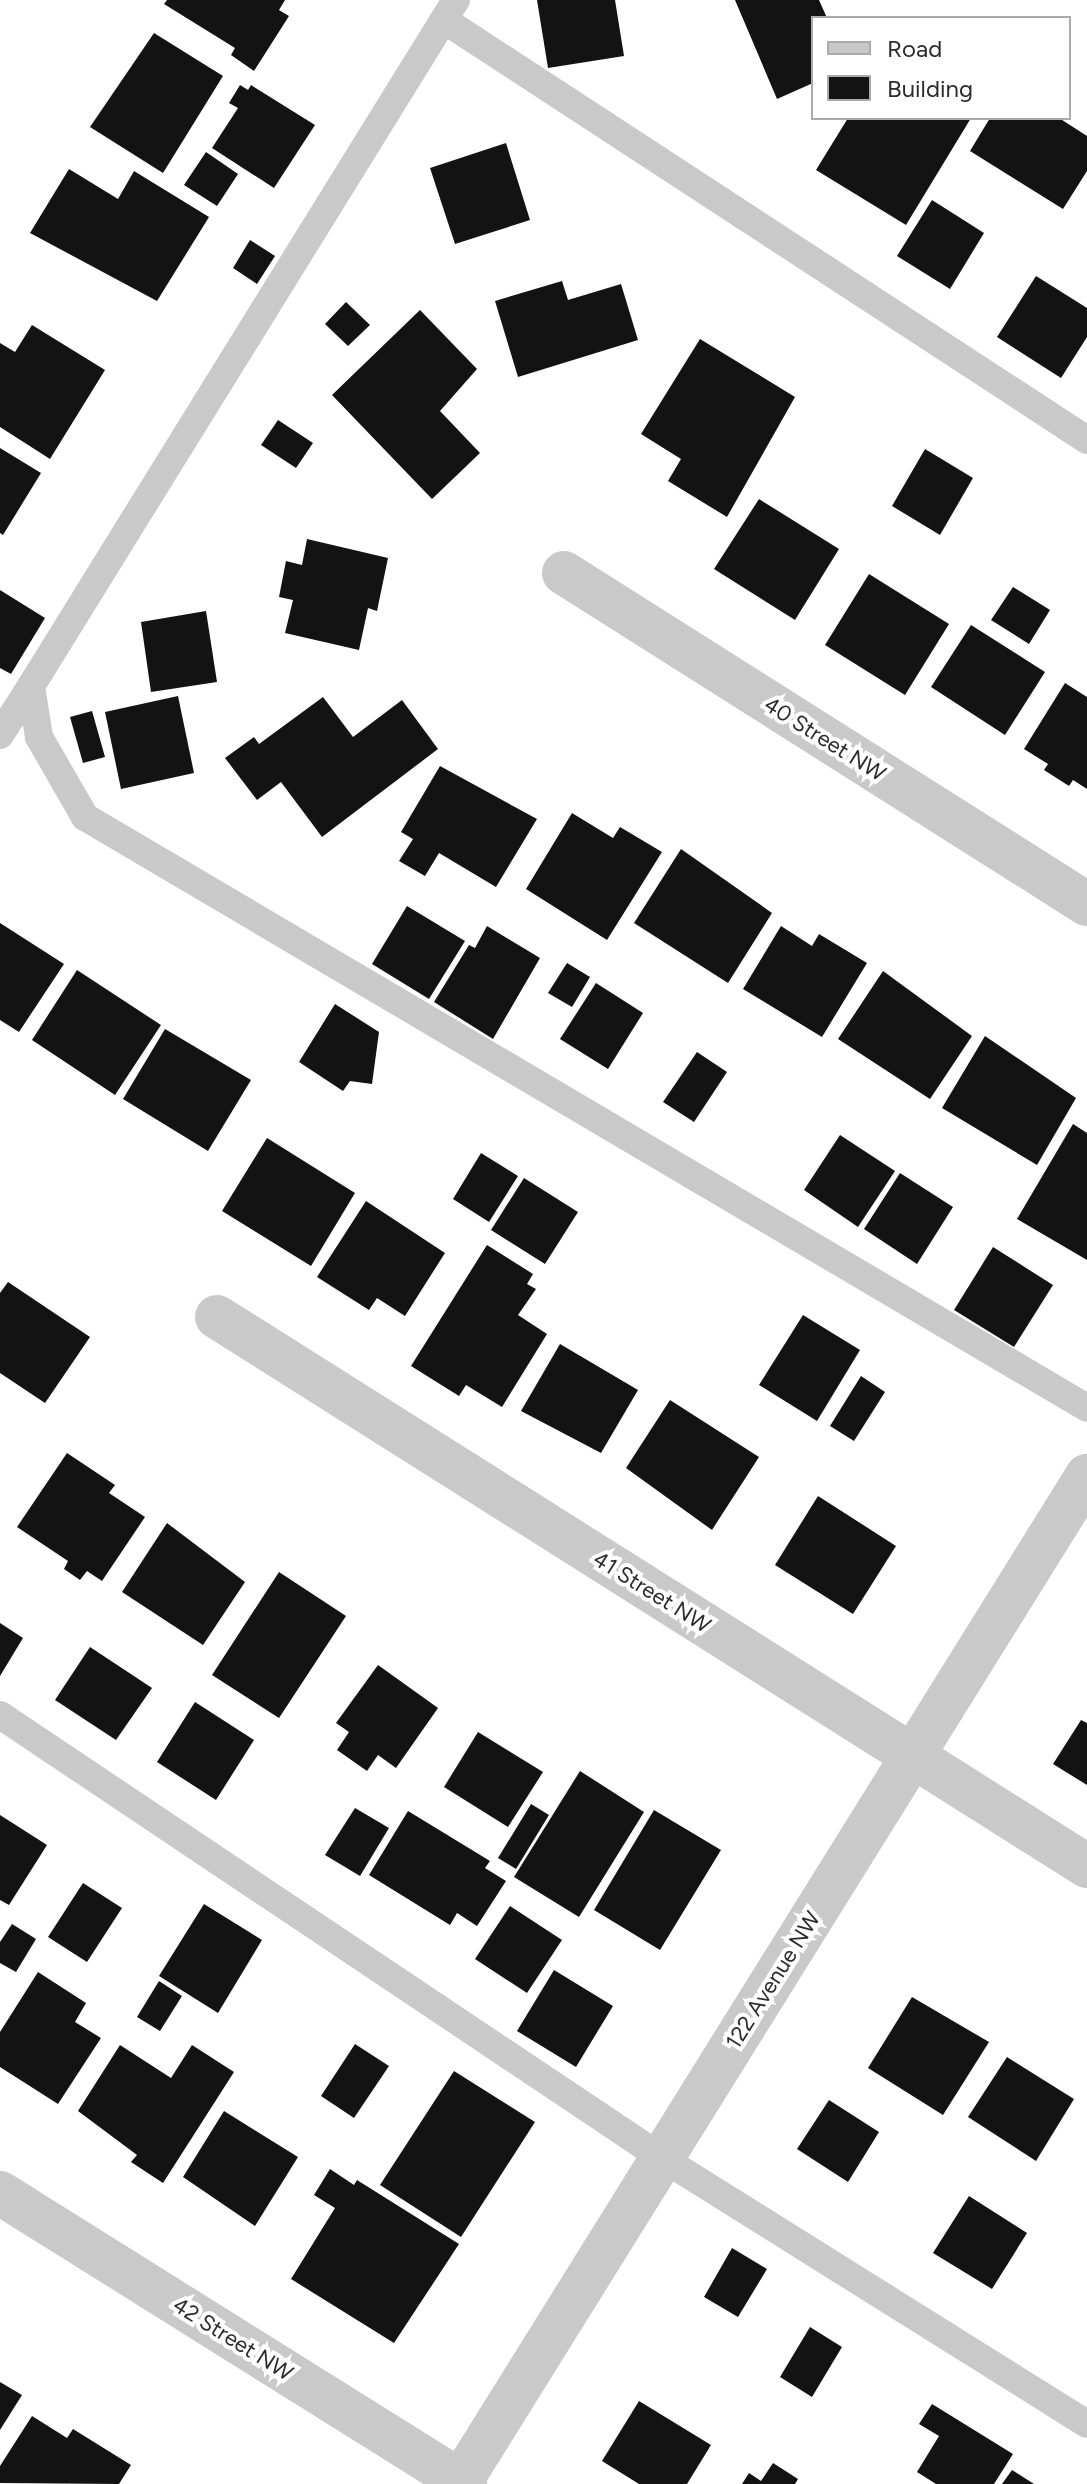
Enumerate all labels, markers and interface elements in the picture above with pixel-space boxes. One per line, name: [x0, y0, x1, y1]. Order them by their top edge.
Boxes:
legend: [811, 16, 1071, 120]
text: Road: [887, 34, 942, 63]
text: Building: [887, 74, 973, 103]
street label: 40 Street NW: [759, 691, 891, 787]
street label: 41 Street NW: [588, 1545, 716, 1639]
street label: 122 Avenue NW: [720, 1906, 826, 2054]
street label: 42 Street NW: [168, 2292, 298, 2386]

